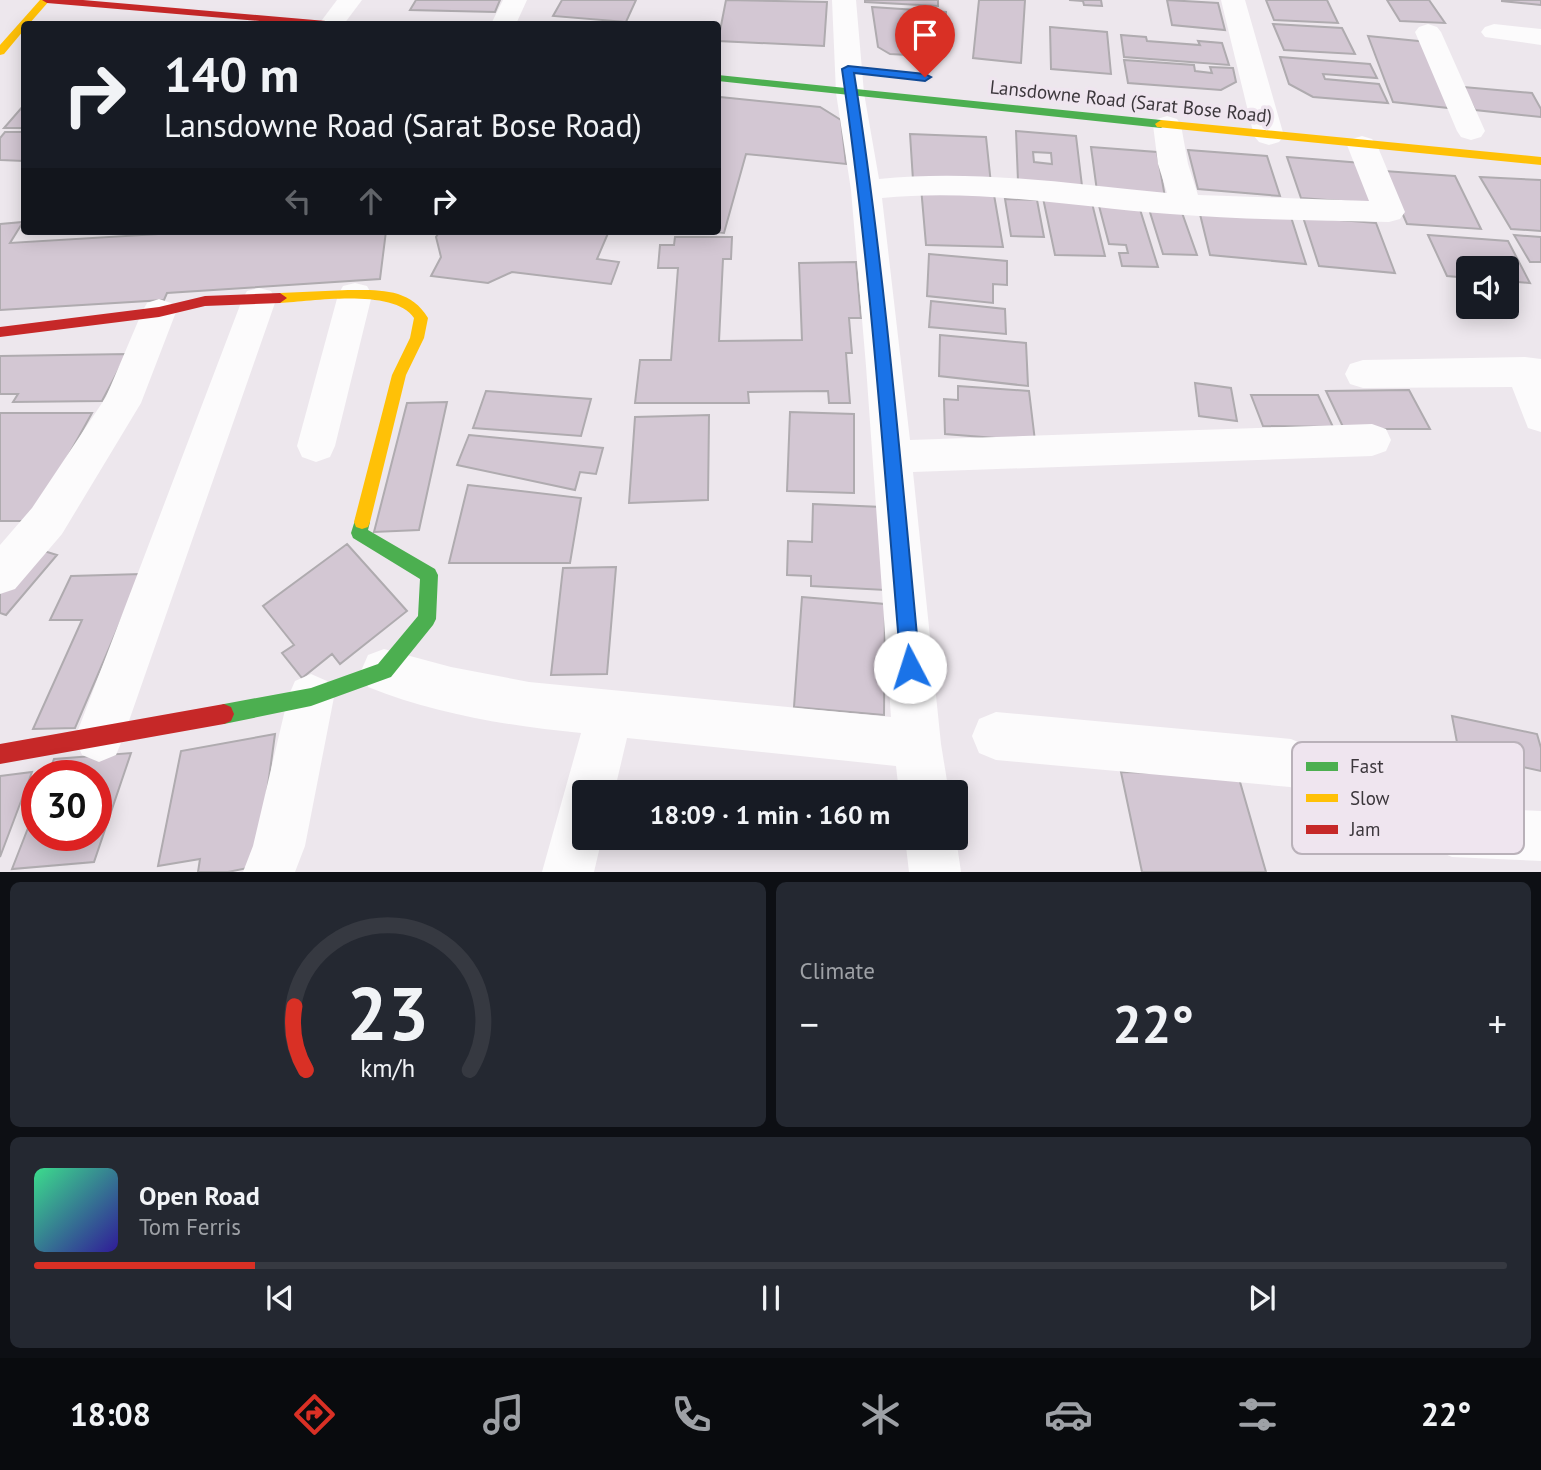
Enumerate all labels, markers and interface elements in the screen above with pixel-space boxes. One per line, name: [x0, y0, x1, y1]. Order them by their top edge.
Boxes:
pin: [895, 5, 955, 77]
icon: arrive: [906, 16, 944, 54]
text: 140 m: [164, 42, 299, 106]
icon: right: [49, 49, 140, 140]
street label: Lansdowne Road (Sarat Bose Road): [989, 74, 1273, 128]
text: Lansdowne Road (Sarat Bose Road): [164, 104, 642, 146]
icon: left: [279, 182, 317, 220]
icon: ahead: [352, 182, 390, 220]
icon: right: [425, 182, 463, 220]
map controls: [1456, 256, 1519, 319]
button: sound: [1456, 256, 1519, 319]
position arrow: [873, 630, 947, 704]
legend: [1292, 742, 1524, 854]
text: Fast: [1350, 754, 1384, 778]
speed limit sign: 30: [21, 760, 112, 851]
text: Slow: [1350, 786, 1390, 810]
text: 18:09 · 1 min · 160 m: [650, 798, 890, 831]
text: Jam: [1349, 817, 1380, 841]
text: Climate: [800, 956, 875, 985]
text: 23: [346, 967, 429, 1061]
text: 22°: [1112, 990, 1194, 1057]
text: −: [800, 999, 819, 1048]
text: +: [1488, 999, 1507, 1048]
text: km/h: [360, 1052, 415, 1084]
text: Open Road: [139, 1179, 260, 1212]
text: Tom Ferris: [139, 1212, 241, 1241]
icon: previous: [261, 1279, 299, 1317]
icon: pause: [752, 1279, 790, 1317]
icon: next: [1243, 1279, 1281, 1317]
icon: directions: [290, 1390, 339, 1439]
icon: music: [479, 1390, 528, 1439]
icon: phone: [667, 1390, 716, 1439]
icon: climate: [856, 1390, 905, 1439]
icon: car: [1044, 1390, 1093, 1439]
icon: filters: [1233, 1390, 1282, 1439]
text: 18:08: [70, 1393, 151, 1435]
text: 22°: [1421, 1393, 1471, 1435]

